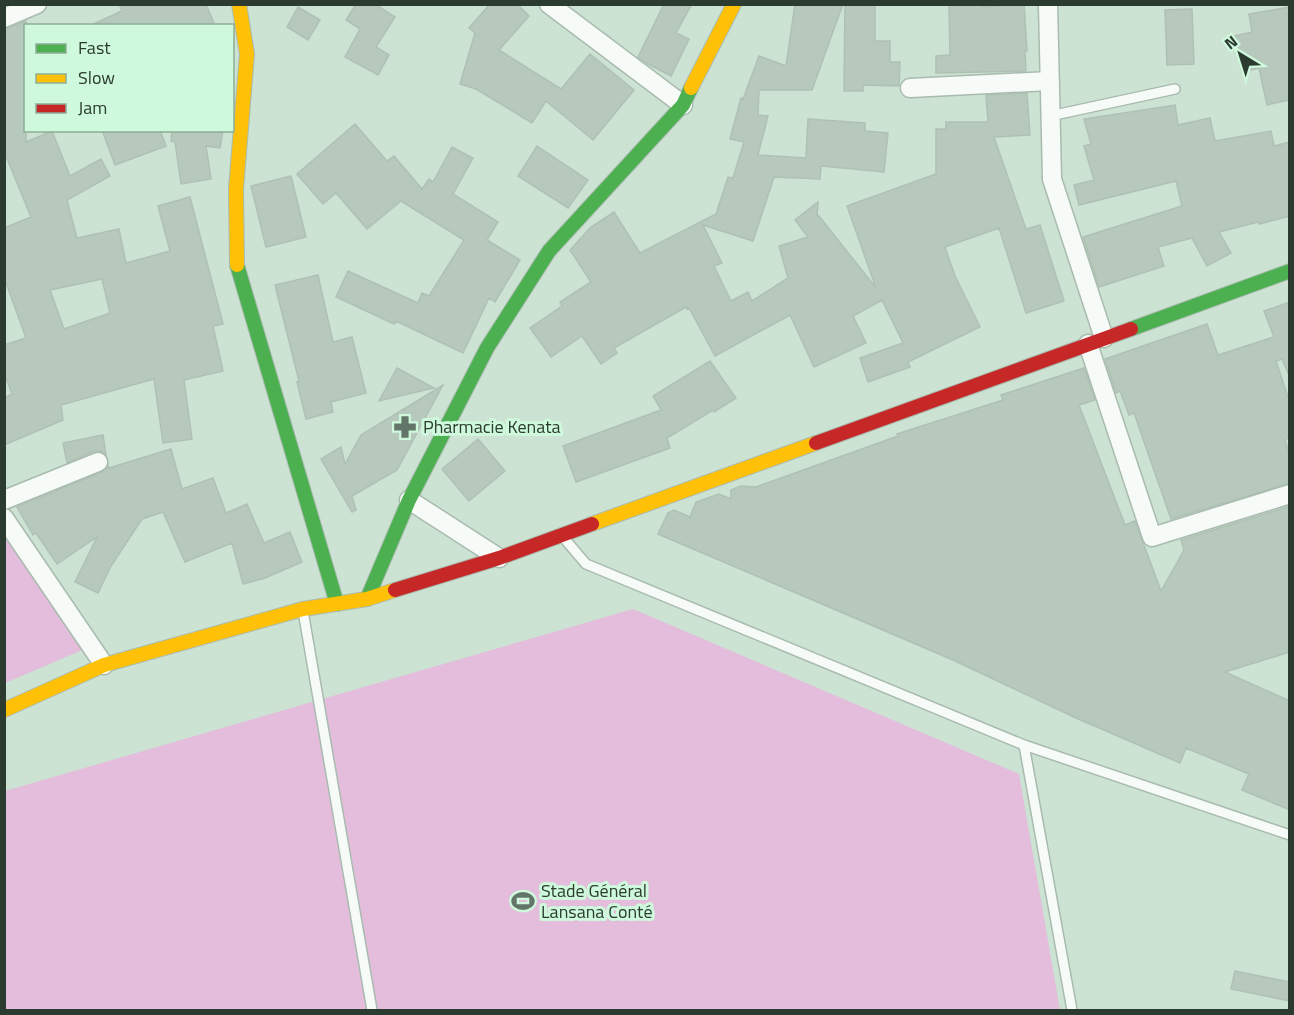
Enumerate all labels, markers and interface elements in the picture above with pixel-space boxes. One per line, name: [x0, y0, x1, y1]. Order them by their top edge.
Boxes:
legend: [24, 24, 234, 132]
north arrow: [1210, 24, 1270, 84]
text: N: [1219, 29, 1243, 55]
text: Fast: [78, 34, 111, 61]
text: Slow: [78, 64, 115, 91]
text: Jam: [78, 94, 107, 121]
place label: Pharmacie Kenata: [423, 413, 561, 440]
pharmacy icon: Pharmacie Kenata: [392, 414, 418, 440]
place label: Stade Général Lansana Conté: [541, 877, 652, 925]
sports icon: Stade Général Lansana Conté: [510, 888, 536, 914]

